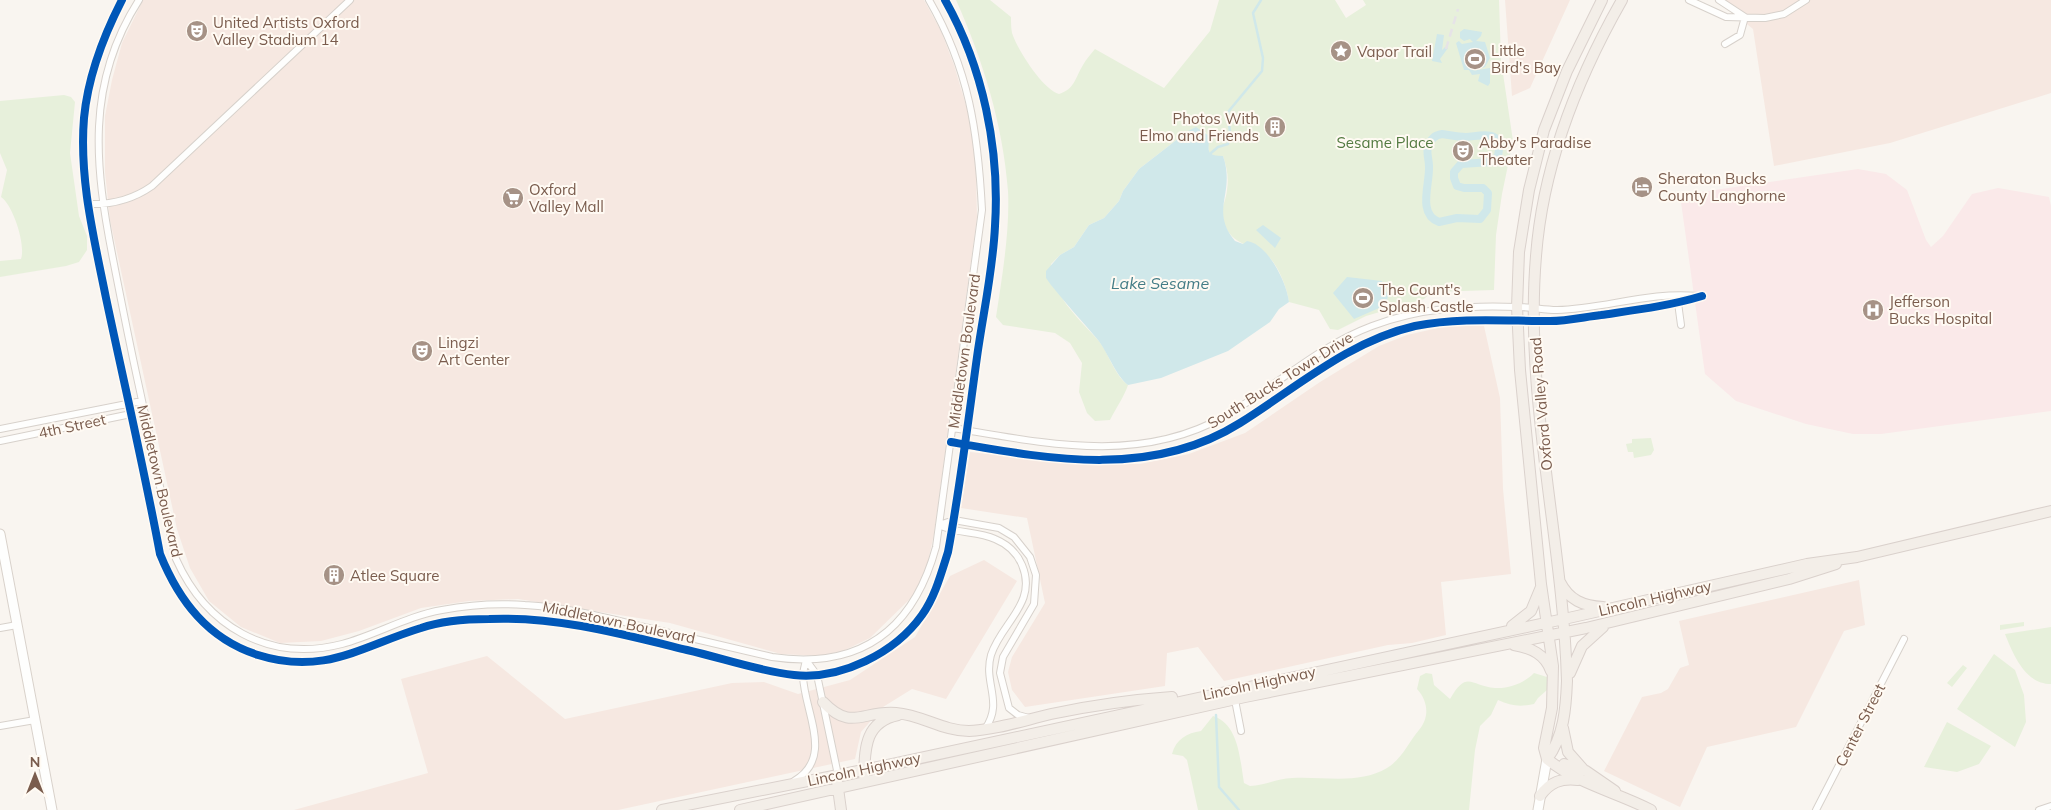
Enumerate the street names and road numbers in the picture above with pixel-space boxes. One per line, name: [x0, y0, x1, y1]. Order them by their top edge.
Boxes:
street label: Middletown Boulevard: [944, 273, 984, 429]
street label: South Bucks Town Drive: [1204, 327, 1356, 433]
street label: Oxford Valley Road: [1526, 337, 1556, 471]
street label: Middletown Boulevard: [133, 403, 187, 559]
street label: 4th Street: [37, 410, 107, 442]
street label: Lincoln Highway: [1597, 576, 1713, 620]
street label: Middletown Boulevard: [541, 597, 697, 647]
street label: Lincoln Highway: [1201, 662, 1317, 704]
street label: Center Street: [1831, 680, 1889, 770]
street label: Lincoln Highway: [806, 748, 922, 790]

